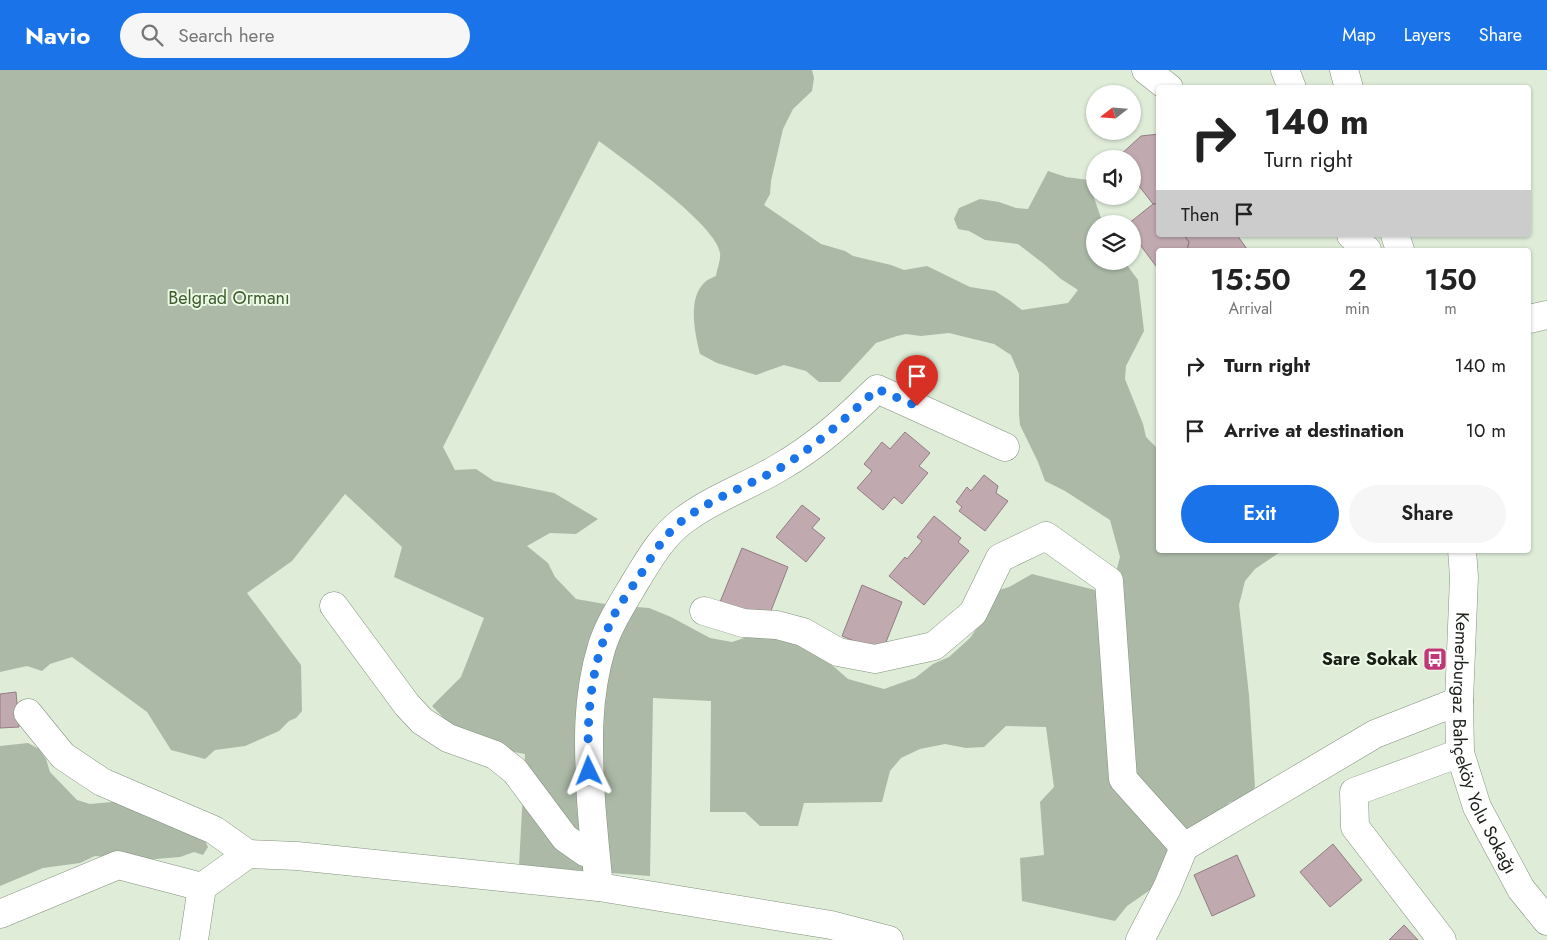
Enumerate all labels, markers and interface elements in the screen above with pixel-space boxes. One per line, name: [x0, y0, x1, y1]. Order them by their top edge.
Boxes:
search box: [120, 13, 470, 58]
text: Navio: [25, 18, 90, 53]
icon: search: [138, 21, 166, 49]
text: Search here: [178, 22, 274, 49]
text: Map: [1342, 22, 1376, 48]
text: Layers: [1404, 22, 1451, 48]
text: Share: [1479, 22, 1522, 48]
north arrow: [1086, 85, 1141, 140]
map controls: [1086, 85, 1141, 270]
text: 140 m: [1264, 97, 1369, 147]
icon: right: [1181, 105, 1246, 170]
text: Turn right: [1264, 143, 1352, 175]
button: sound: [1086, 150, 1141, 205]
icon: arrive: [1230, 200, 1258, 228]
text: Then: [1181, 201, 1220, 228]
button: layers: [1086, 215, 1141, 270]
text: 15:50: [1210, 258, 1291, 301]
text: 2: [1348, 258, 1367, 301]
text: 150: [1424, 258, 1477, 301]
park label: Belgrad Ormanı: [168, 285, 290, 311]
text: Arrival: [1228, 297, 1273, 320]
text: min: [1345, 297, 1370, 320]
text: m: [1444, 297, 1457, 320]
icon: right: [1181, 352, 1209, 380]
text: Turn right: [1224, 352, 1310, 379]
text: 140 m: [1454, 352, 1506, 379]
pin: [896, 355, 938, 406]
icon: arrive: [903, 362, 931, 390]
icon: arrive: [1181, 417, 1209, 445]
text: Arrive at destination: [1224, 417, 1404, 444]
text: 10 m: [1466, 417, 1506, 444]
button: Exit: [1181, 485, 1339, 543]
button: Share: [1349, 485, 1506, 543]
street label: Kemerburgaz Bahçeköy Yolu Sokağı: [1446, 612, 1523, 878]
place label: Sare Sokak: [1322, 646, 1419, 672]
bus stop icon: Sare Sokak: [1422, 646, 1448, 672]
position arrow: [562, 744, 614, 796]

